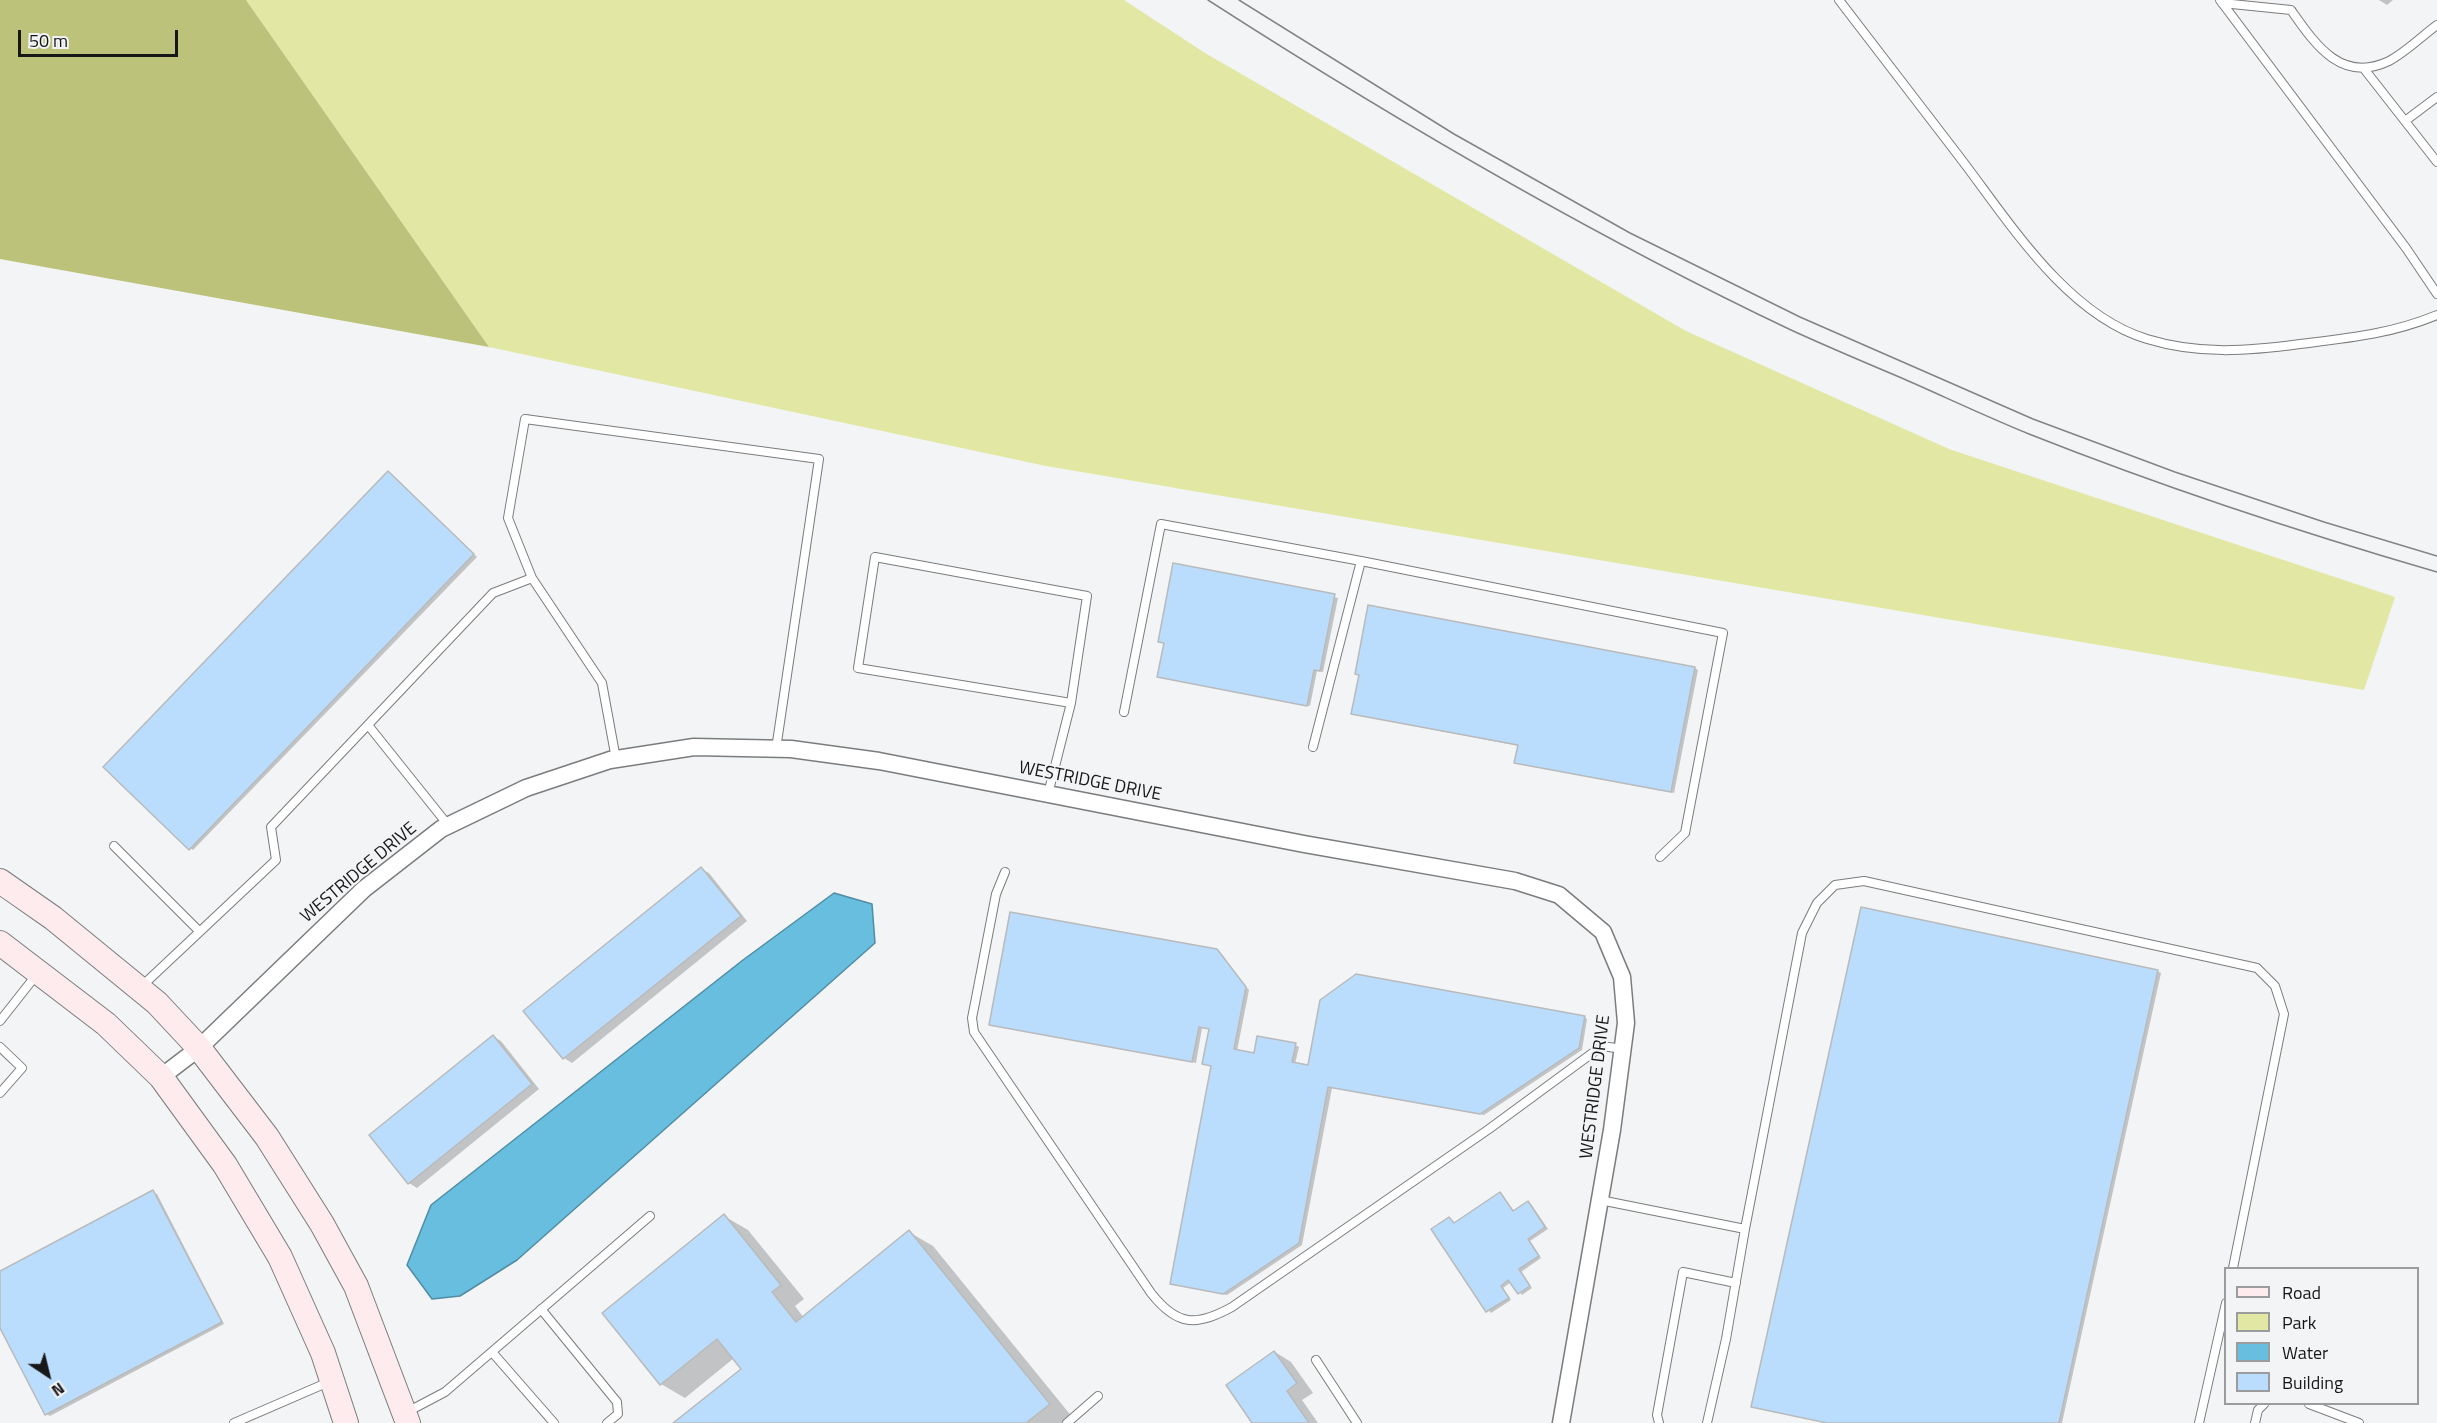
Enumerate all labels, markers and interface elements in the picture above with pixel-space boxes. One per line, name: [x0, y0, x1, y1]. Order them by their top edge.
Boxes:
scale bar: [21, 18, 182, 56]
text: 50 m: [29, 27, 68, 54]
street label: WESTRIDGE DRIVE: [1017, 758, 1163, 806]
street label: WESTRIDGE DRIVE: [297, 818, 421, 928]
street label: WESTRIDGE DRIVE: [1576, 1014, 1616, 1160]
legend: [2224, 1267, 2419, 1405]
text: Road: [2282, 1279, 2321, 1306]
text: Park: [2282, 1309, 2316, 1336]
text: Water: [2282, 1339, 2328, 1366]
north arrow: [18, 1345, 78, 1405]
text: Building: [2282, 1369, 2343, 1396]
text: N: [47, 1377, 70, 1403]

